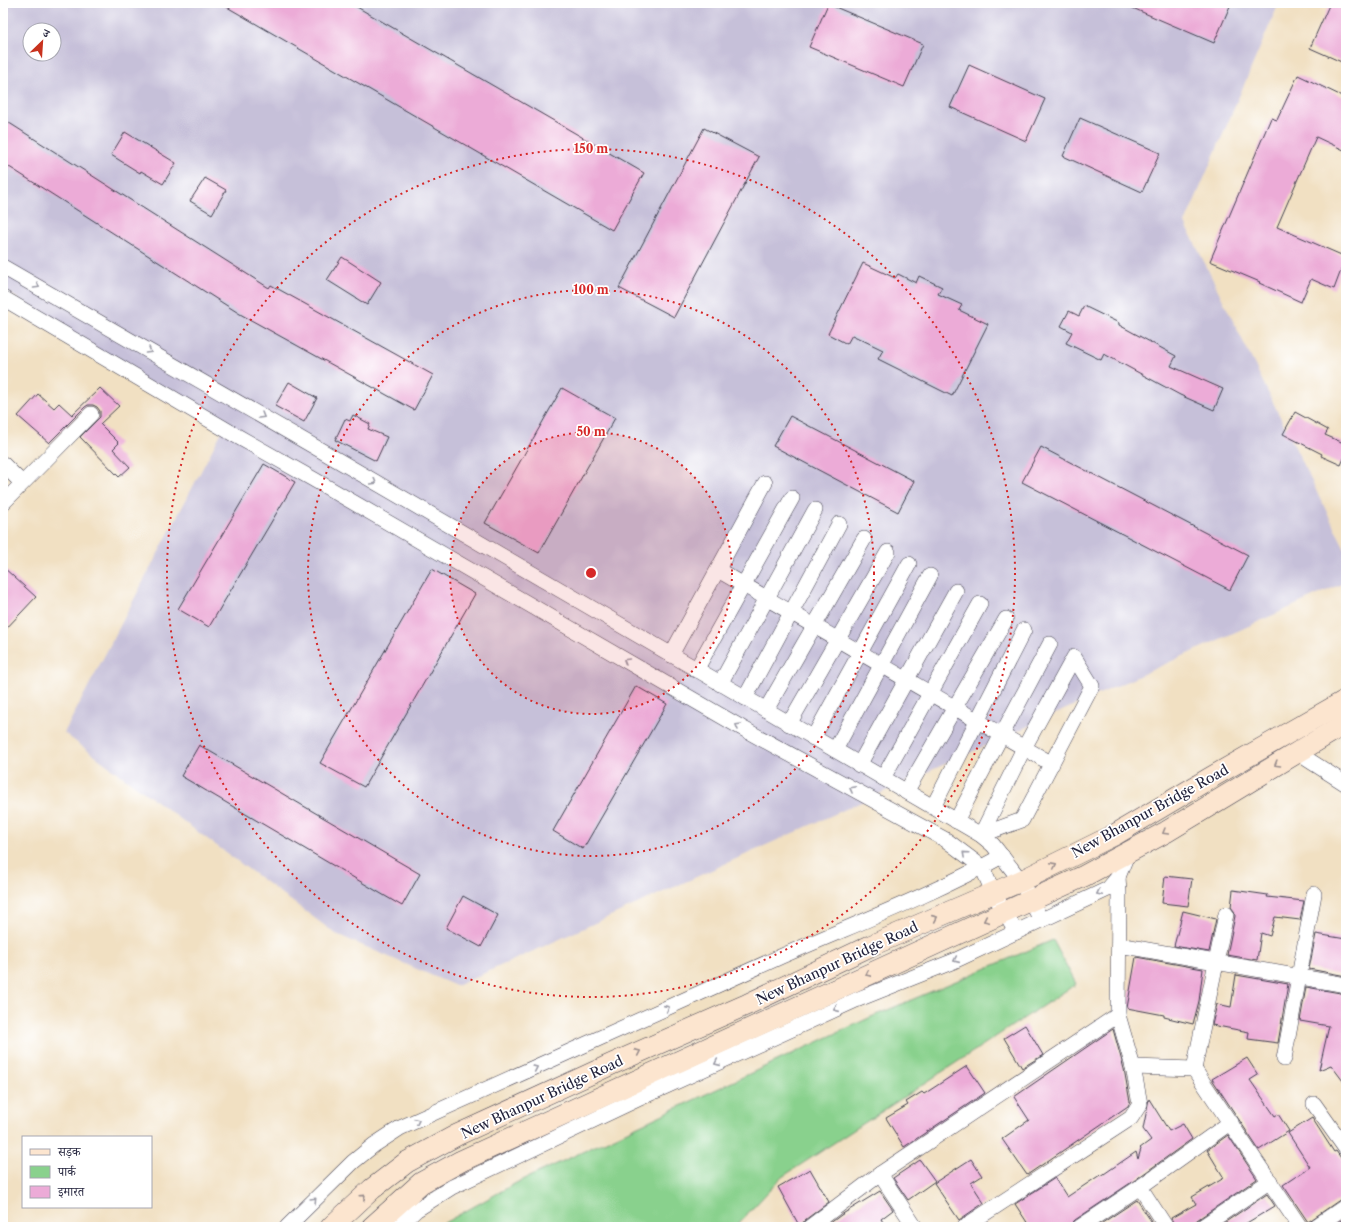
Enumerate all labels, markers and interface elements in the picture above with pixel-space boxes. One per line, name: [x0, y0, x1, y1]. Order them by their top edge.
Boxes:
north arrow: [22, 22, 62, 62]
text: उ: [40, 25, 53, 41]
text: 150 m: [574, 141, 608, 156]
one-way arrow: [33, 282, 40, 289]
text: 100 m: [573, 282, 609, 297]
one-way arrow: [145, 347, 152, 354]
one-way arrow: [258, 412, 265, 419]
text: 50 m: [576, 424, 606, 439]
one-way arrow: [370, 477, 377, 484]
centre of rings: [584, 566, 598, 580]
one-way arrow: [623, 658, 630, 666]
one-way arrow: [735, 724, 743, 731]
street label: New Bhanpur Bridge Road: [1068, 760, 1232, 862]
one-way arrow: [1274, 760, 1281, 767]
one-way arrow: [849, 786, 857, 794]
one-way arrow: [1162, 827, 1169, 834]
one-way arrow: [962, 851, 970, 858]
one-way arrow: [1049, 862, 1057, 870]
one-way arrow: [1095, 888, 1103, 896]
one-way arrow: [931, 914, 938, 922]
one-way arrow: [983, 915, 990, 923]
street label: New Bhanpur Bridge Road: [753, 917, 921, 1009]
one-way arrow: [952, 955, 960, 963]
one-way arrow: [865, 969, 872, 977]
one-way arrow: [663, 1005, 670, 1013]
one-way arrow: [832, 1005, 839, 1013]
one-way arrow: [635, 1049, 642, 1057]
street label: New Bhanpur Bridge Road: [458, 1051, 626, 1143]
one-way arrow: [714, 1058, 721, 1066]
one-way arrow: [532, 1064, 539, 1072]
one-way arrow: [412, 1118, 420, 1126]
legend: [22, 1136, 152, 1208]
text: सड़क: [57, 1144, 82, 1159]
text: पार्क: [57, 1164, 77, 1179]
text: इमारत: [57, 1184, 85, 1199]
one-way arrow: [359, 1195, 366, 1202]
one-way arrow: [309, 1197, 317, 1205]

